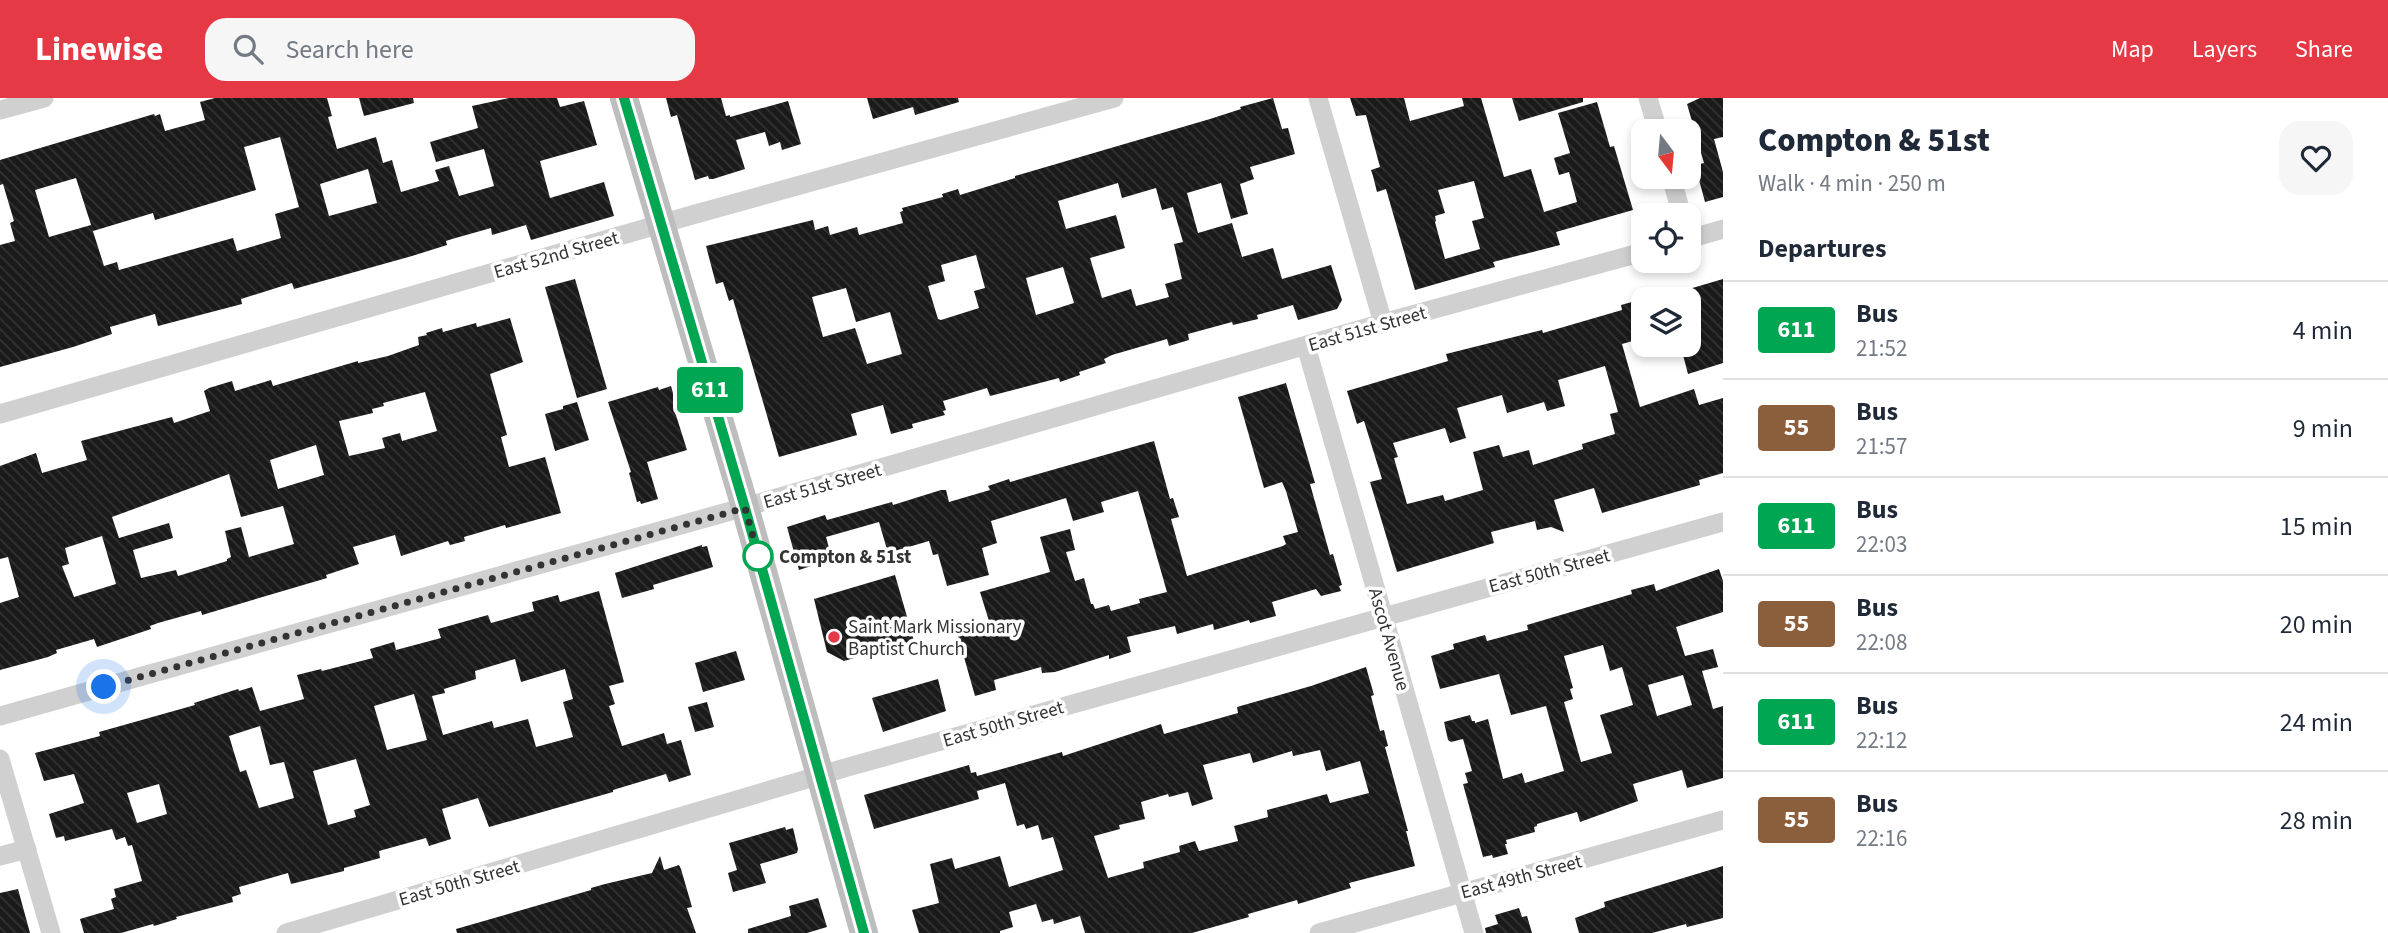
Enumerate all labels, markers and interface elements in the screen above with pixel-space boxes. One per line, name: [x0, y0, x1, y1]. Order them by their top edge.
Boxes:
search box: [205, 18, 695, 81]
text: Linewise: [35, 26, 163, 73]
icon: search: [229, 30, 267, 68]
text: Search here: [285, 31, 414, 68]
text: Map: [2111, 32, 2154, 67]
text: Layers: [2192, 32, 2257, 67]
text: Share: [2295, 32, 2353, 67]
text: Compton & 51st: [1758, 117, 1990, 164]
north arrow: [1631, 119, 1701, 189]
map controls: [1631, 119, 1701, 357]
button: heart: [2279, 121, 2353, 195]
text: Walk · 4 min · 250 m: [1758, 167, 1946, 200]
button: locate: [1631, 203, 1701, 273]
street label: East 52nd Street: [491, 225, 623, 286]
text: Departures: [1758, 230, 1886, 267]
button: layers: [1631, 287, 1701, 357]
text: Bus: [1856, 295, 1898, 332]
street label: East 51st Street: [1305, 300, 1430, 359]
text: 611: [1777, 312, 1816, 347]
text: 4 min: [2293, 312, 2353, 349]
text: 21:52: [1856, 332, 1907, 365]
line badge: 611: [670, 367, 750, 413]
text: 611: [691, 372, 729, 407]
text: Bus: [1856, 393, 1898, 430]
text: 55: [1784, 410, 1809, 445]
text: 9 min: [2293, 410, 2353, 447]
text: 21:57: [1856, 430, 1907, 463]
street label: East 51st Street: [760, 457, 885, 516]
text: Bus: [1856, 491, 1898, 528]
text: 611: [1777, 508, 1816, 543]
text: 15 min: [2280, 508, 2353, 545]
text: 22:03: [1856, 528, 1907, 561]
marker: Compton & 51st: [743, 541, 773, 571]
street label: East 50th Street: [1486, 542, 1614, 601]
place label: Compton & 51st: [779, 544, 911, 571]
street label: Ascot Avenue: [1361, 585, 1416, 694]
text: Bus: [1856, 589, 1898, 626]
text: 55: [1784, 606, 1809, 641]
text: 20 min: [2280, 606, 2353, 643]
place label: Saint Mark Missionary Baptist Church: [848, 614, 1022, 663]
text: 22:08: [1856, 626, 1907, 659]
marker: Saint Mark Missionary Baptist Church: [826, 629, 842, 645]
your location: [86, 669, 121, 704]
text: Bus: [1856, 687, 1898, 724]
street label: East 50th Street: [940, 694, 1067, 755]
text: 611: [1777, 704, 1816, 739]
text: 24 min: [2280, 704, 2353, 741]
text: 22:12: [1856, 724, 1907, 757]
text: Bus: [1856, 785, 1898, 822]
text: 55: [1784, 802, 1809, 837]
text: 28 min: [2280, 802, 2353, 839]
text: 22:16: [1856, 822, 1907, 855]
street label: East 49th Street: [1458, 848, 1586, 907]
street label: East 50th Street: [396, 853, 523, 914]

